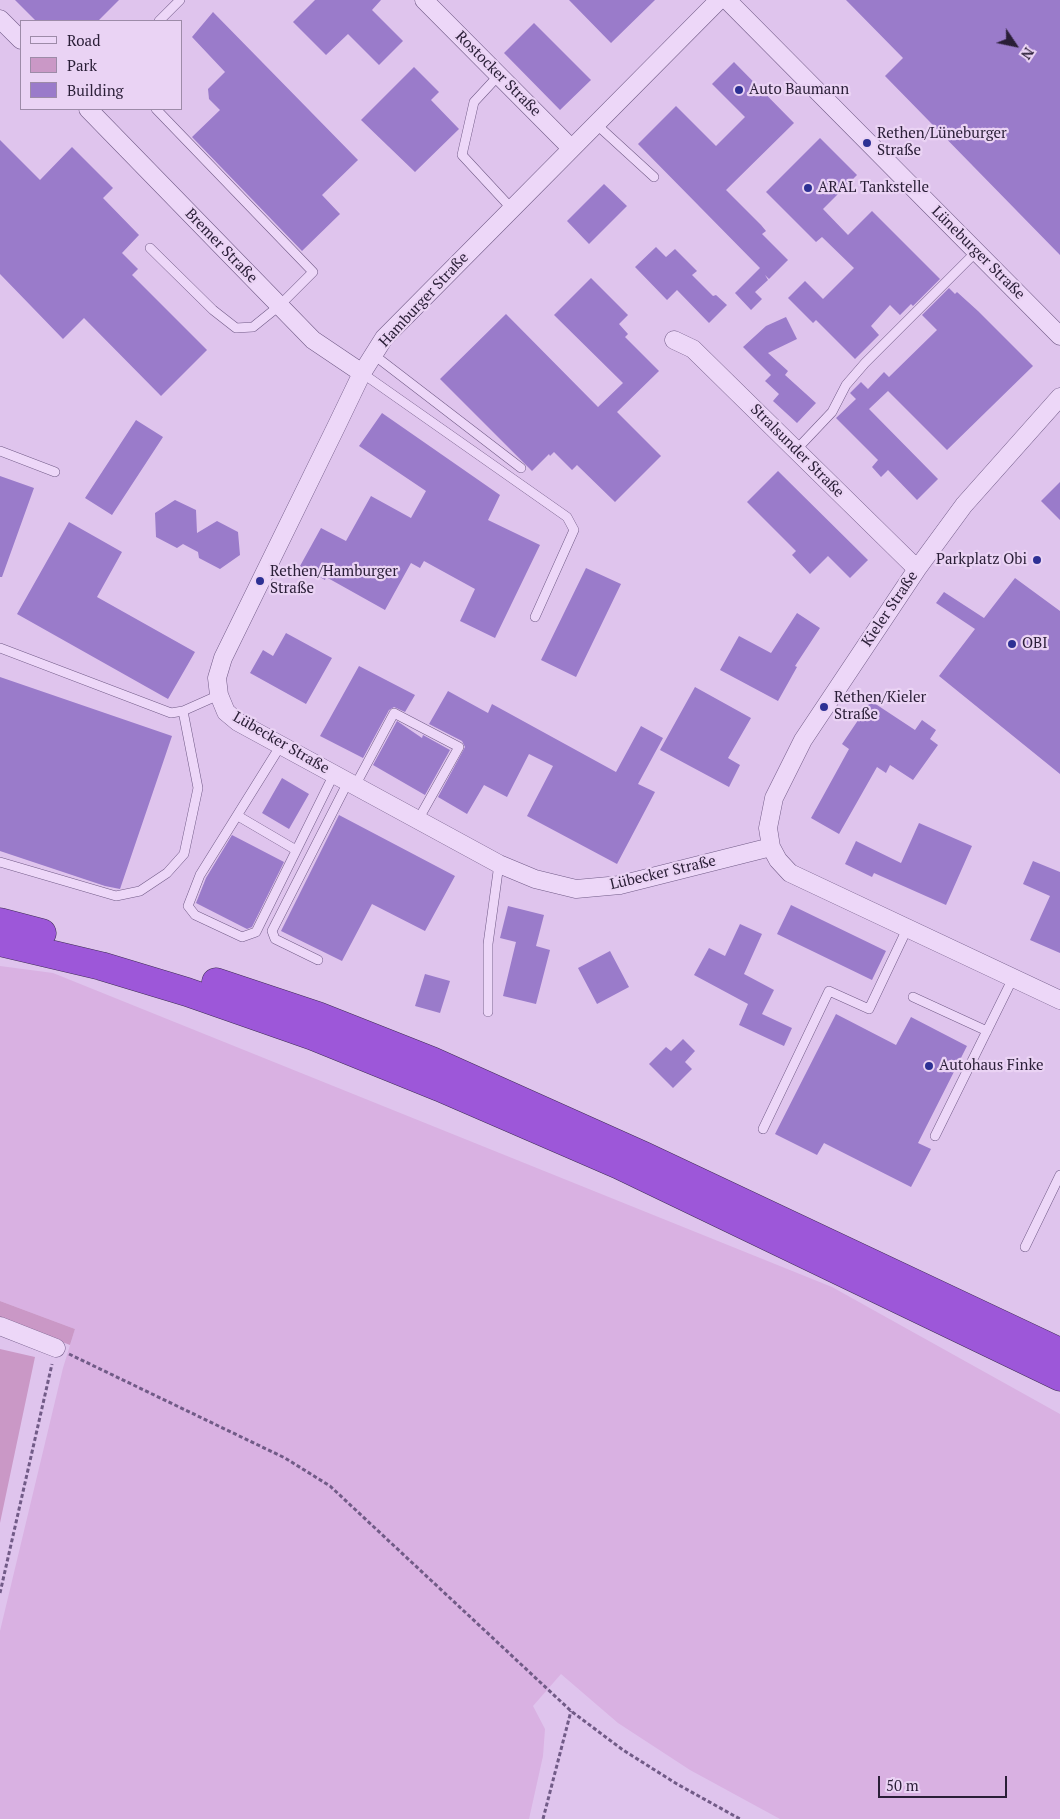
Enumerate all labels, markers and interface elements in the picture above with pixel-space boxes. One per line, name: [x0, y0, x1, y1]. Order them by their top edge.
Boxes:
legend: [20, 20, 182, 110]
north arrow: [990, 20, 1040, 70]
street label: Rostocker Straße: [452, 28, 544, 120]
text: Road: [67, 30, 100, 50]
text: N: [1017, 44, 1039, 63]
text: Park: [67, 55, 97, 75]
text: Building: [67, 80, 124, 100]
place label: Auto Baumann: [749, 81, 849, 99]
marker: Auto Baumann: [733, 84, 745, 96]
place label: Rethen/Lüneburger Straße: [877, 125, 1007, 160]
marker: Rethen/Lüneburger Straße: [861, 137, 873, 149]
place label: ARAL Tankstelle: [818, 179, 929, 197]
marker: ARAL Tankstelle: [802, 182, 814, 194]
street label: Lüneburger Straße: [928, 203, 1028, 303]
street label: Bremer Straße: [181, 205, 261, 287]
street label: Hamburger Straße: [376, 249, 472, 351]
street label: Stralsunder Straße: [747, 401, 847, 501]
place label: Parkplatz Obi: [936, 551, 1027, 569]
marker: Parkplatz Obi: [1031, 554, 1043, 566]
place label: Rethen/Hamburger Straße: [270, 563, 398, 598]
street label: Kieler Straße: [858, 568, 922, 650]
marker: Rethen/Hamburger Straße: [254, 575, 266, 587]
place label: OBI: [1022, 635, 1048, 653]
marker: OBI: [1006, 638, 1018, 650]
place label: Rethen/Kieler Straße: [834, 689, 926, 724]
marker: Rethen/Kieler Straße: [818, 701, 830, 713]
street label: Lübecker Straße: [230, 708, 332, 778]
street label: Lübecker Straße: [608, 852, 718, 894]
place label: Autohaus Finke: [939, 1057, 1044, 1075]
marker: Autohaus Finke: [923, 1060, 935, 1072]
scale bar: [880, 1766, 1009, 1798]
text: 50 m: [886, 1775, 919, 1795]

